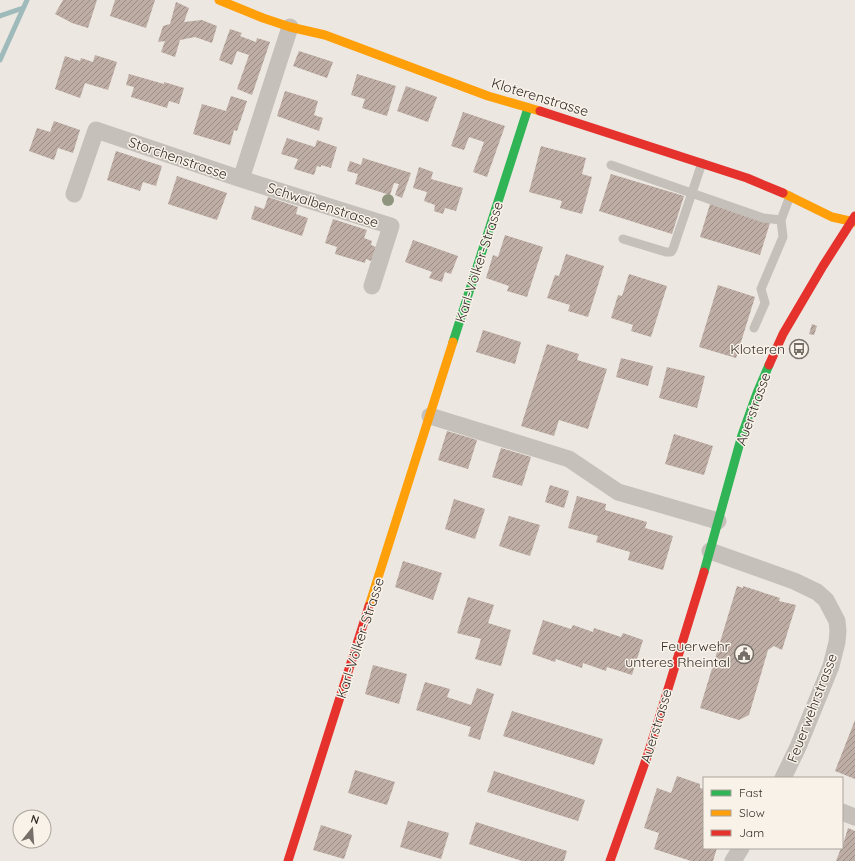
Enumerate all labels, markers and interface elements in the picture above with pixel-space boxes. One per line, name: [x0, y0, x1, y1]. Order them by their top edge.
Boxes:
street label: Kloterenstrasse: [489, 74, 591, 120]
street label: Storchenstrasse: [126, 133, 230, 183]
street label: Schwalbenstrasse: [265, 179, 381, 231]
street label: Karl-Völker-Strasse: [451, 199, 507, 325]
bus stop icon: Kloteren: [788, 338, 810, 360]
place label: Kloteren: [730, 340, 785, 358]
street label: Auerstrasse: [732, 370, 775, 448]
street label: Karl-Völker-Strasse: [332, 575, 388, 701]
place label: Feuerwehr unteres Rheintal: [625, 637, 731, 671]
public building icon: Feuerwehr unteres Rheintal: [733, 643, 755, 665]
street label: Feuerwehrstrasse: [783, 651, 841, 765]
street label: Auerstrasse: [636, 687, 676, 765]
legend: [703, 777, 843, 849]
text: Fast: [739, 785, 763, 800]
text: Slow: [739, 805, 765, 820]
north arrow: [12, 809, 52, 849]
text: N: [29, 812, 41, 827]
text: Jam: [739, 825, 764, 840]

